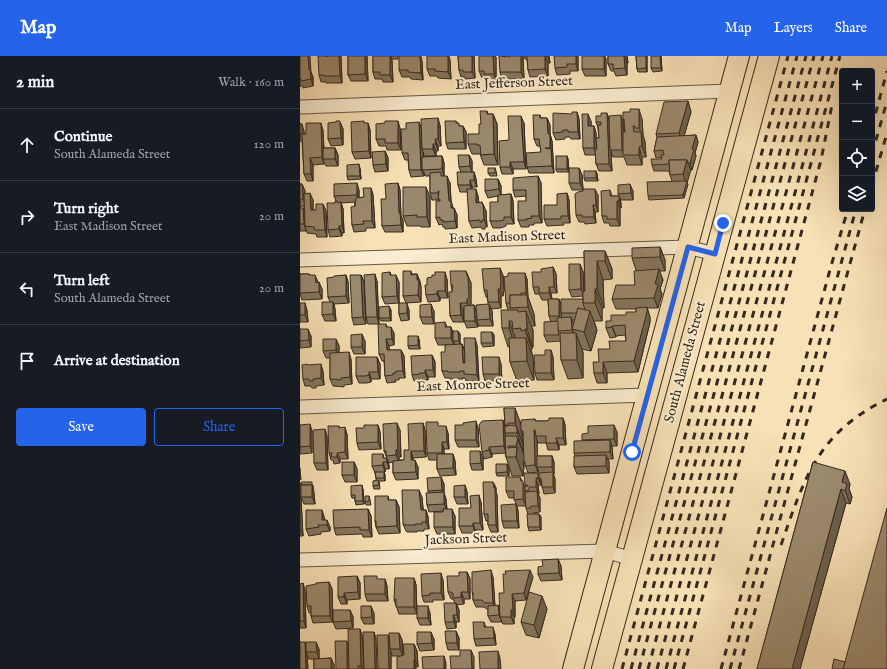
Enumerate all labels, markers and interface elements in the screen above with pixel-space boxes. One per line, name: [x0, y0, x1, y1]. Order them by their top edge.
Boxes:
text: Map: [20, 16, 56, 40]
text: Map: [725, 19, 752, 37]
text: Layers: [774, 19, 813, 37]
text: Share: [835, 19, 867, 37]
map controls: [839, 68, 875, 212]
button: +: [839, 68, 875, 104]
text: 2 min: [16, 72, 54, 93]
street label: East Jefferson Street: [455, 72, 573, 94]
text: Walk · 160 m: [218, 74, 284, 91]
button: −: [839, 104, 875, 140]
text: Continue: [54, 127, 112, 146]
icon: ahead: [16, 134, 38, 156]
text: 120 m: [254, 136, 284, 153]
button: locate: [839, 140, 875, 176]
text: South Alameda Street: [54, 146, 170, 163]
button: layers: [839, 176, 875, 212]
text: Turn right: [54, 199, 119, 218]
icon: right: [16, 206, 38, 228]
text: 20 m: [259, 208, 284, 225]
route end: [714, 214, 732, 232]
text: East Madison Street: [54, 218, 162, 235]
street label: East Madison Street: [448, 226, 566, 248]
text: Turn left: [54, 271, 110, 290]
icon: left: [16, 278, 38, 300]
text: 20 m: [259, 280, 284, 297]
text: South Alameda Street: [54, 290, 170, 307]
street label: South Alameda Street: [660, 299, 710, 425]
icon: arrive: [16, 350, 38, 372]
text: Arrive at destination: [54, 351, 180, 370]
street label: East Monroe Street: [416, 374, 530, 396]
button: Save: [16, 408, 146, 446]
button: Share: [154, 408, 284, 446]
route start: [623, 443, 641, 461]
street label: Jackson Street: [422, 529, 508, 550]

